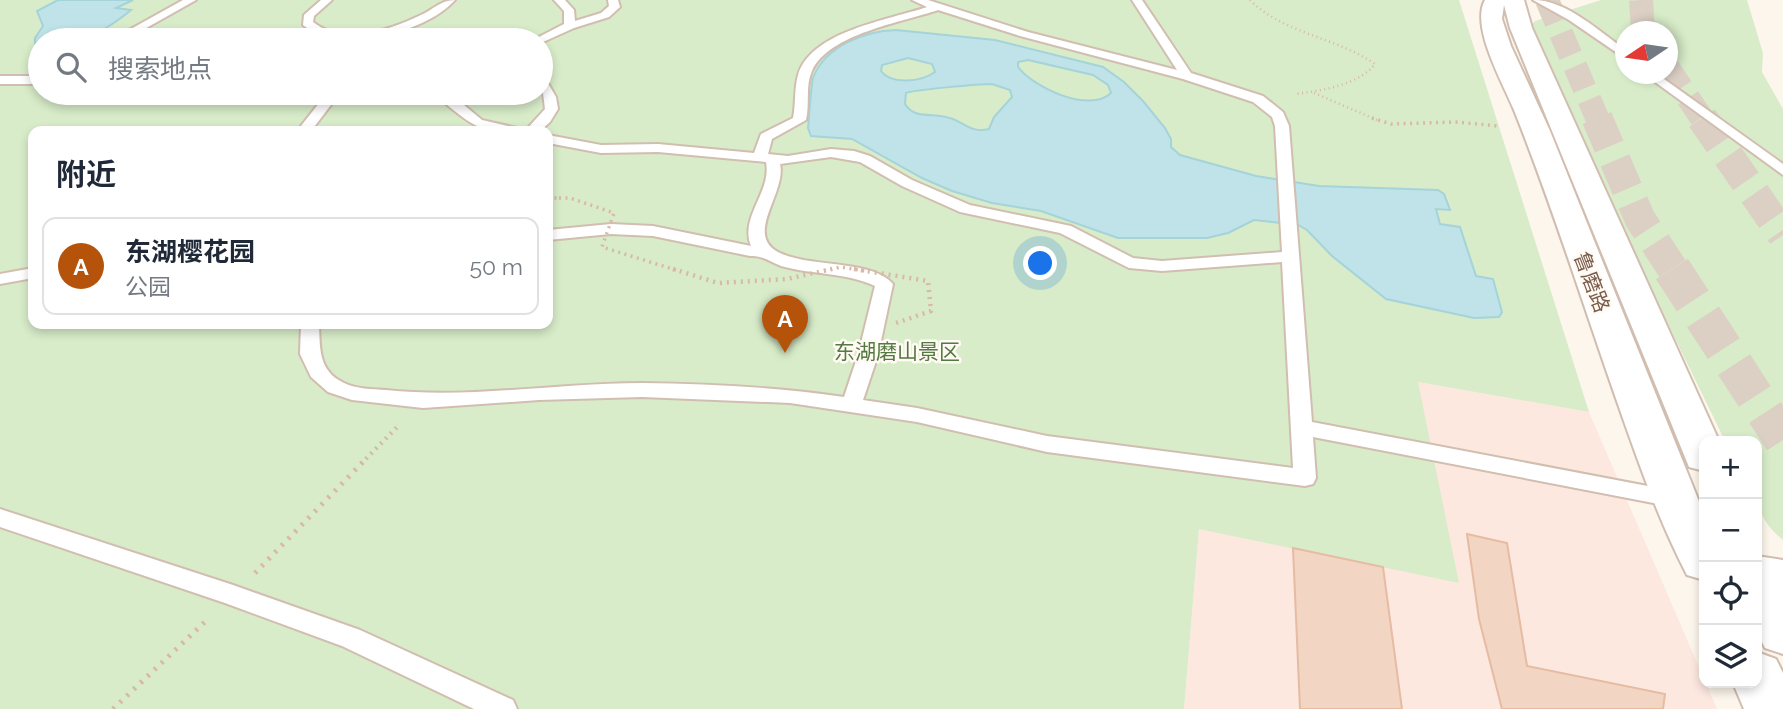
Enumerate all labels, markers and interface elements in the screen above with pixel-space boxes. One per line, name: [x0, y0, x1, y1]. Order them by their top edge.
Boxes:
north arrow: [1615, 21, 1678, 84]
search box: [28, 28, 553, 105]
icon: search: [52, 48, 90, 86]
text: 搜索地点: [108, 54, 212, 84]
text: 附近: [56, 157, 116, 192]
text: 东湖樱花园: [125, 237, 255, 267]
your location: [1023, 246, 1057, 280]
street label: 鲁磨路: [1569, 248, 1615, 316]
text: A: [73, 253, 89, 280]
text: 50 m: [469, 253, 523, 280]
text: 公园: [125, 273, 171, 300]
pin: A: [762, 295, 808, 353]
park label: 东湖磨山景区: [834, 339, 960, 364]
map controls: [1699, 436, 1762, 688]
button: +: [1699, 436, 1762, 499]
button: −: [1699, 499, 1762, 562]
button: locate: [1699, 562, 1762, 625]
button: layers: [1699, 625, 1762, 688]

